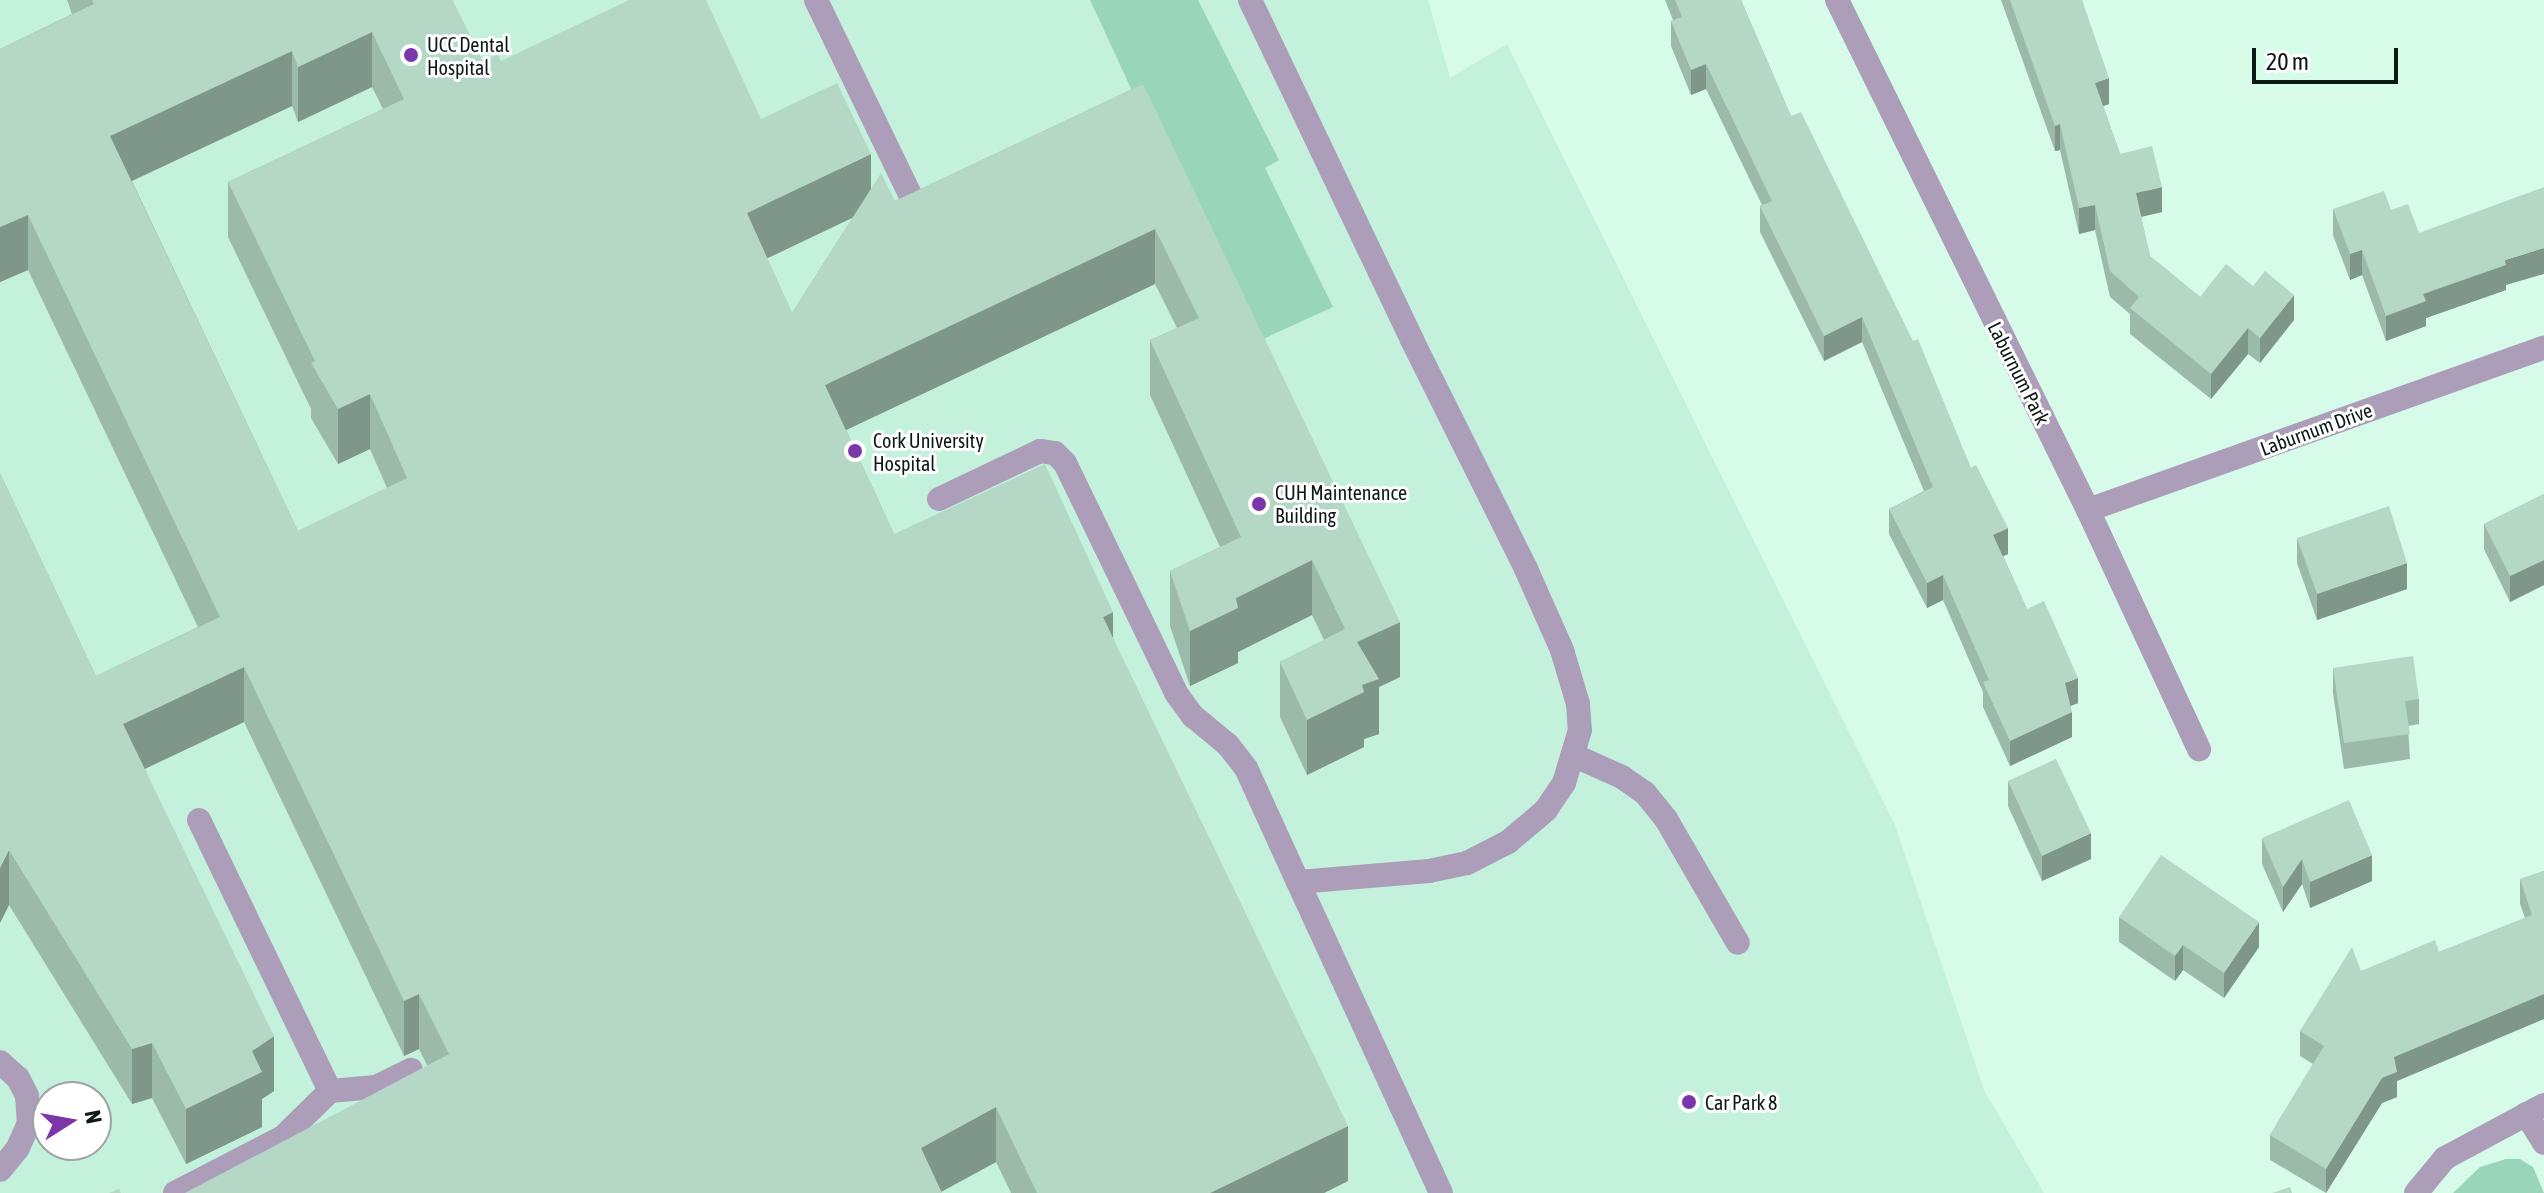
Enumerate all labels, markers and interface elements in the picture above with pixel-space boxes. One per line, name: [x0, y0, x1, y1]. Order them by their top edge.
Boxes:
place label: UCC Dental Hospital: [427, 32, 509, 79]
scale bar: [2256, 32, 2402, 82]
marker: UCC Dental Hospital: [402, 46, 420, 64]
text: 20 m: [2266, 48, 2309, 75]
street label: Laburnum Park: [1983, 318, 2055, 428]
street label: Laburnum Drive: [2257, 398, 2375, 460]
place label: Cork University Hospital: [873, 428, 984, 475]
marker: Cork University Hospital: [844, 440, 866, 462]
place label: CUH Maintenance Building: [1275, 480, 1407, 527]
marker: CUH Maintenance Building: [1250, 495, 1268, 513]
north arrow: [32, 1081, 112, 1161]
place label: Car Park 8: [1705, 1090, 1777, 1114]
marker: Car Park 8: [1680, 1093, 1698, 1111]
text: N: [80, 1108, 108, 1126]

